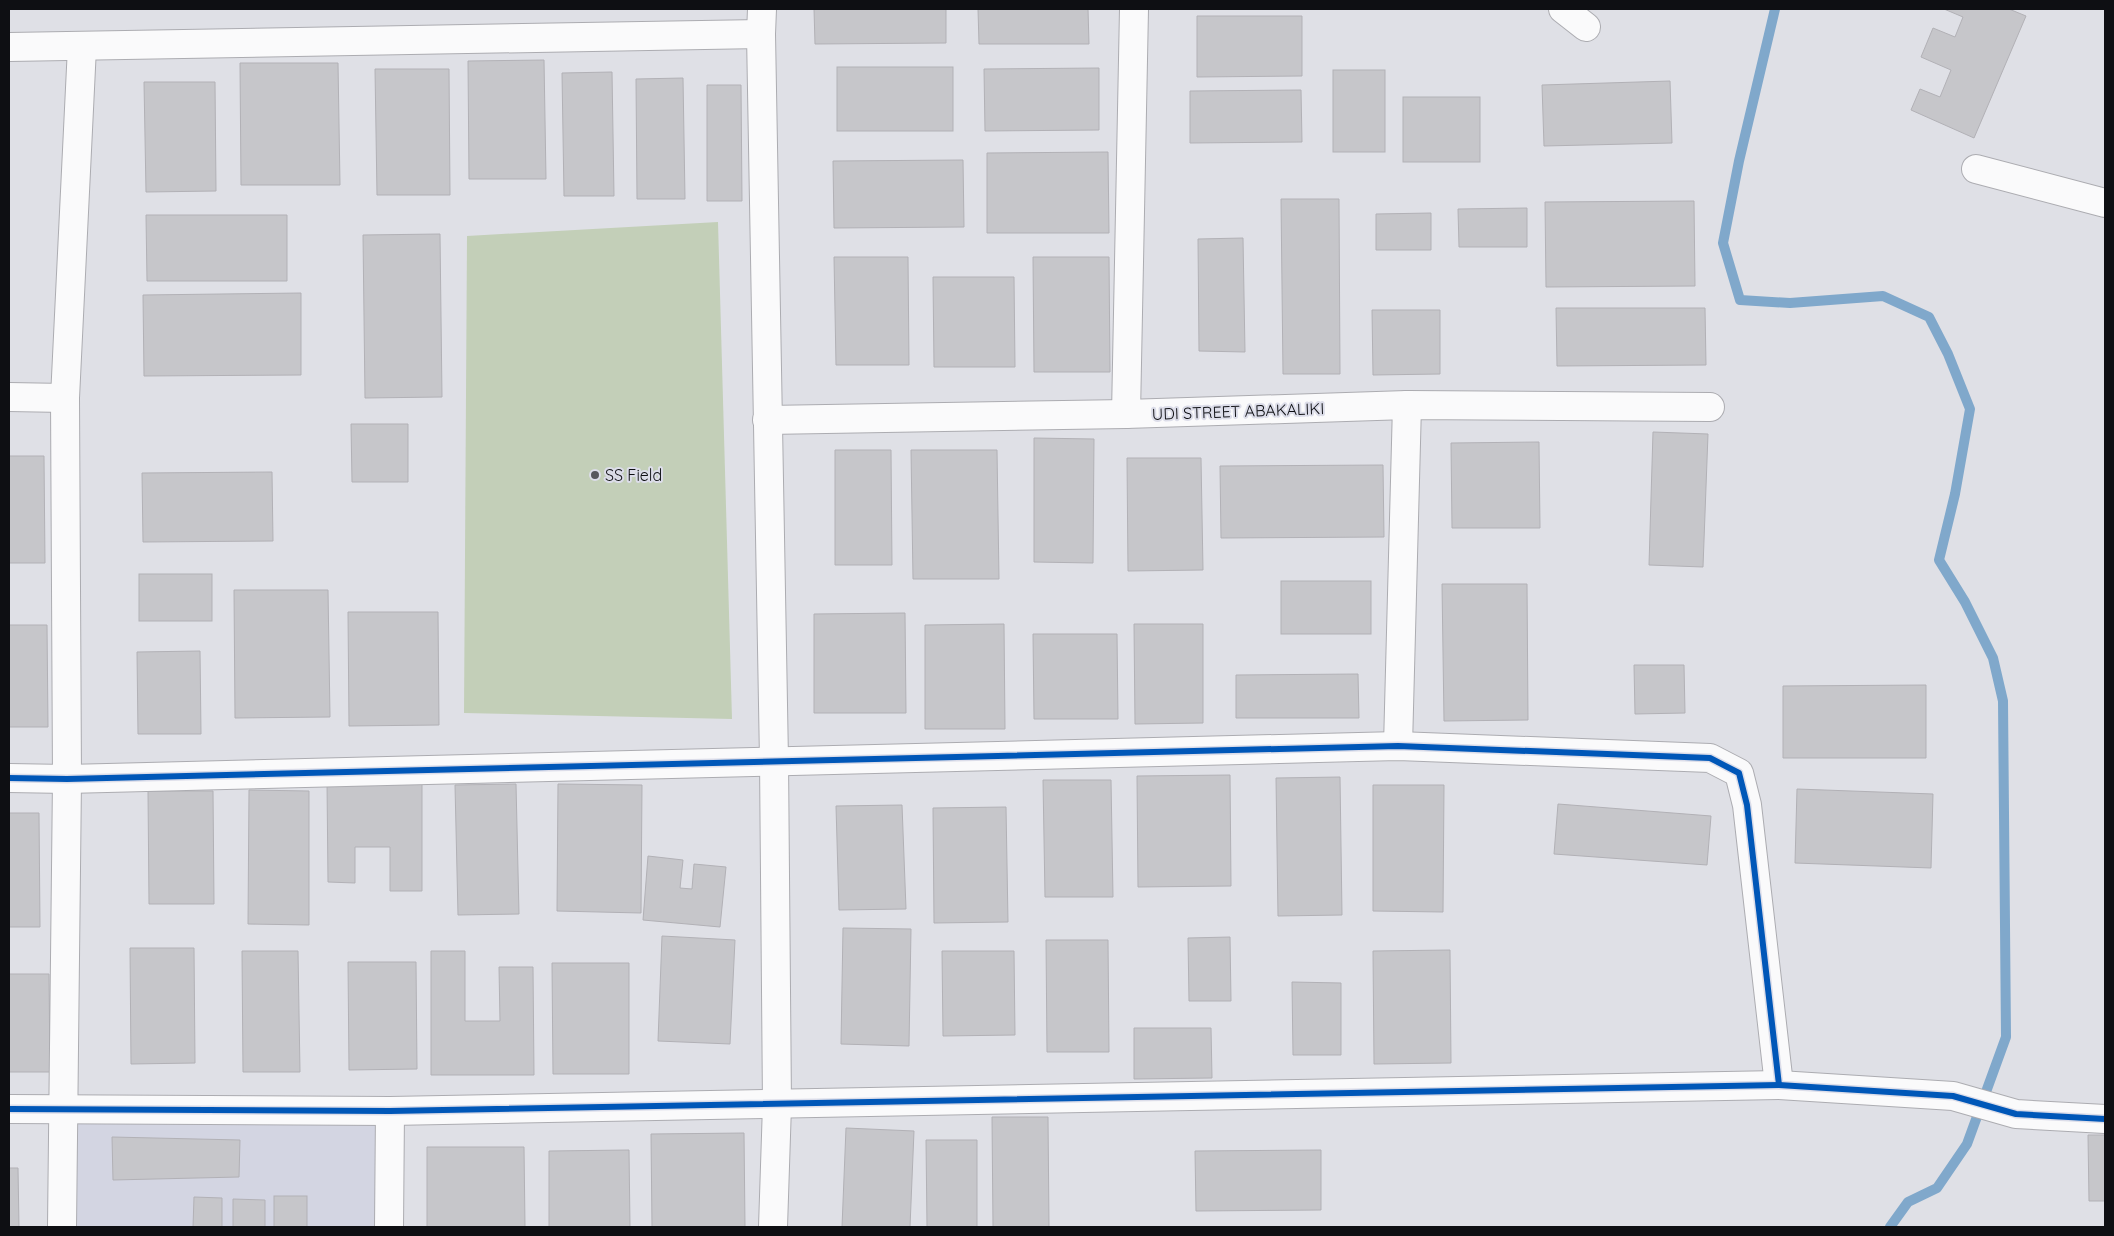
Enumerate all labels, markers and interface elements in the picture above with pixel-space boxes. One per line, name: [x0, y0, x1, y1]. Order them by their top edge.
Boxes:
street label: UDI STREET ABAKALIKI: [1151, 398, 1325, 424]
place label: SS Field: [605, 465, 662, 485]
marker: SS Field: [589, 469, 601, 481]

